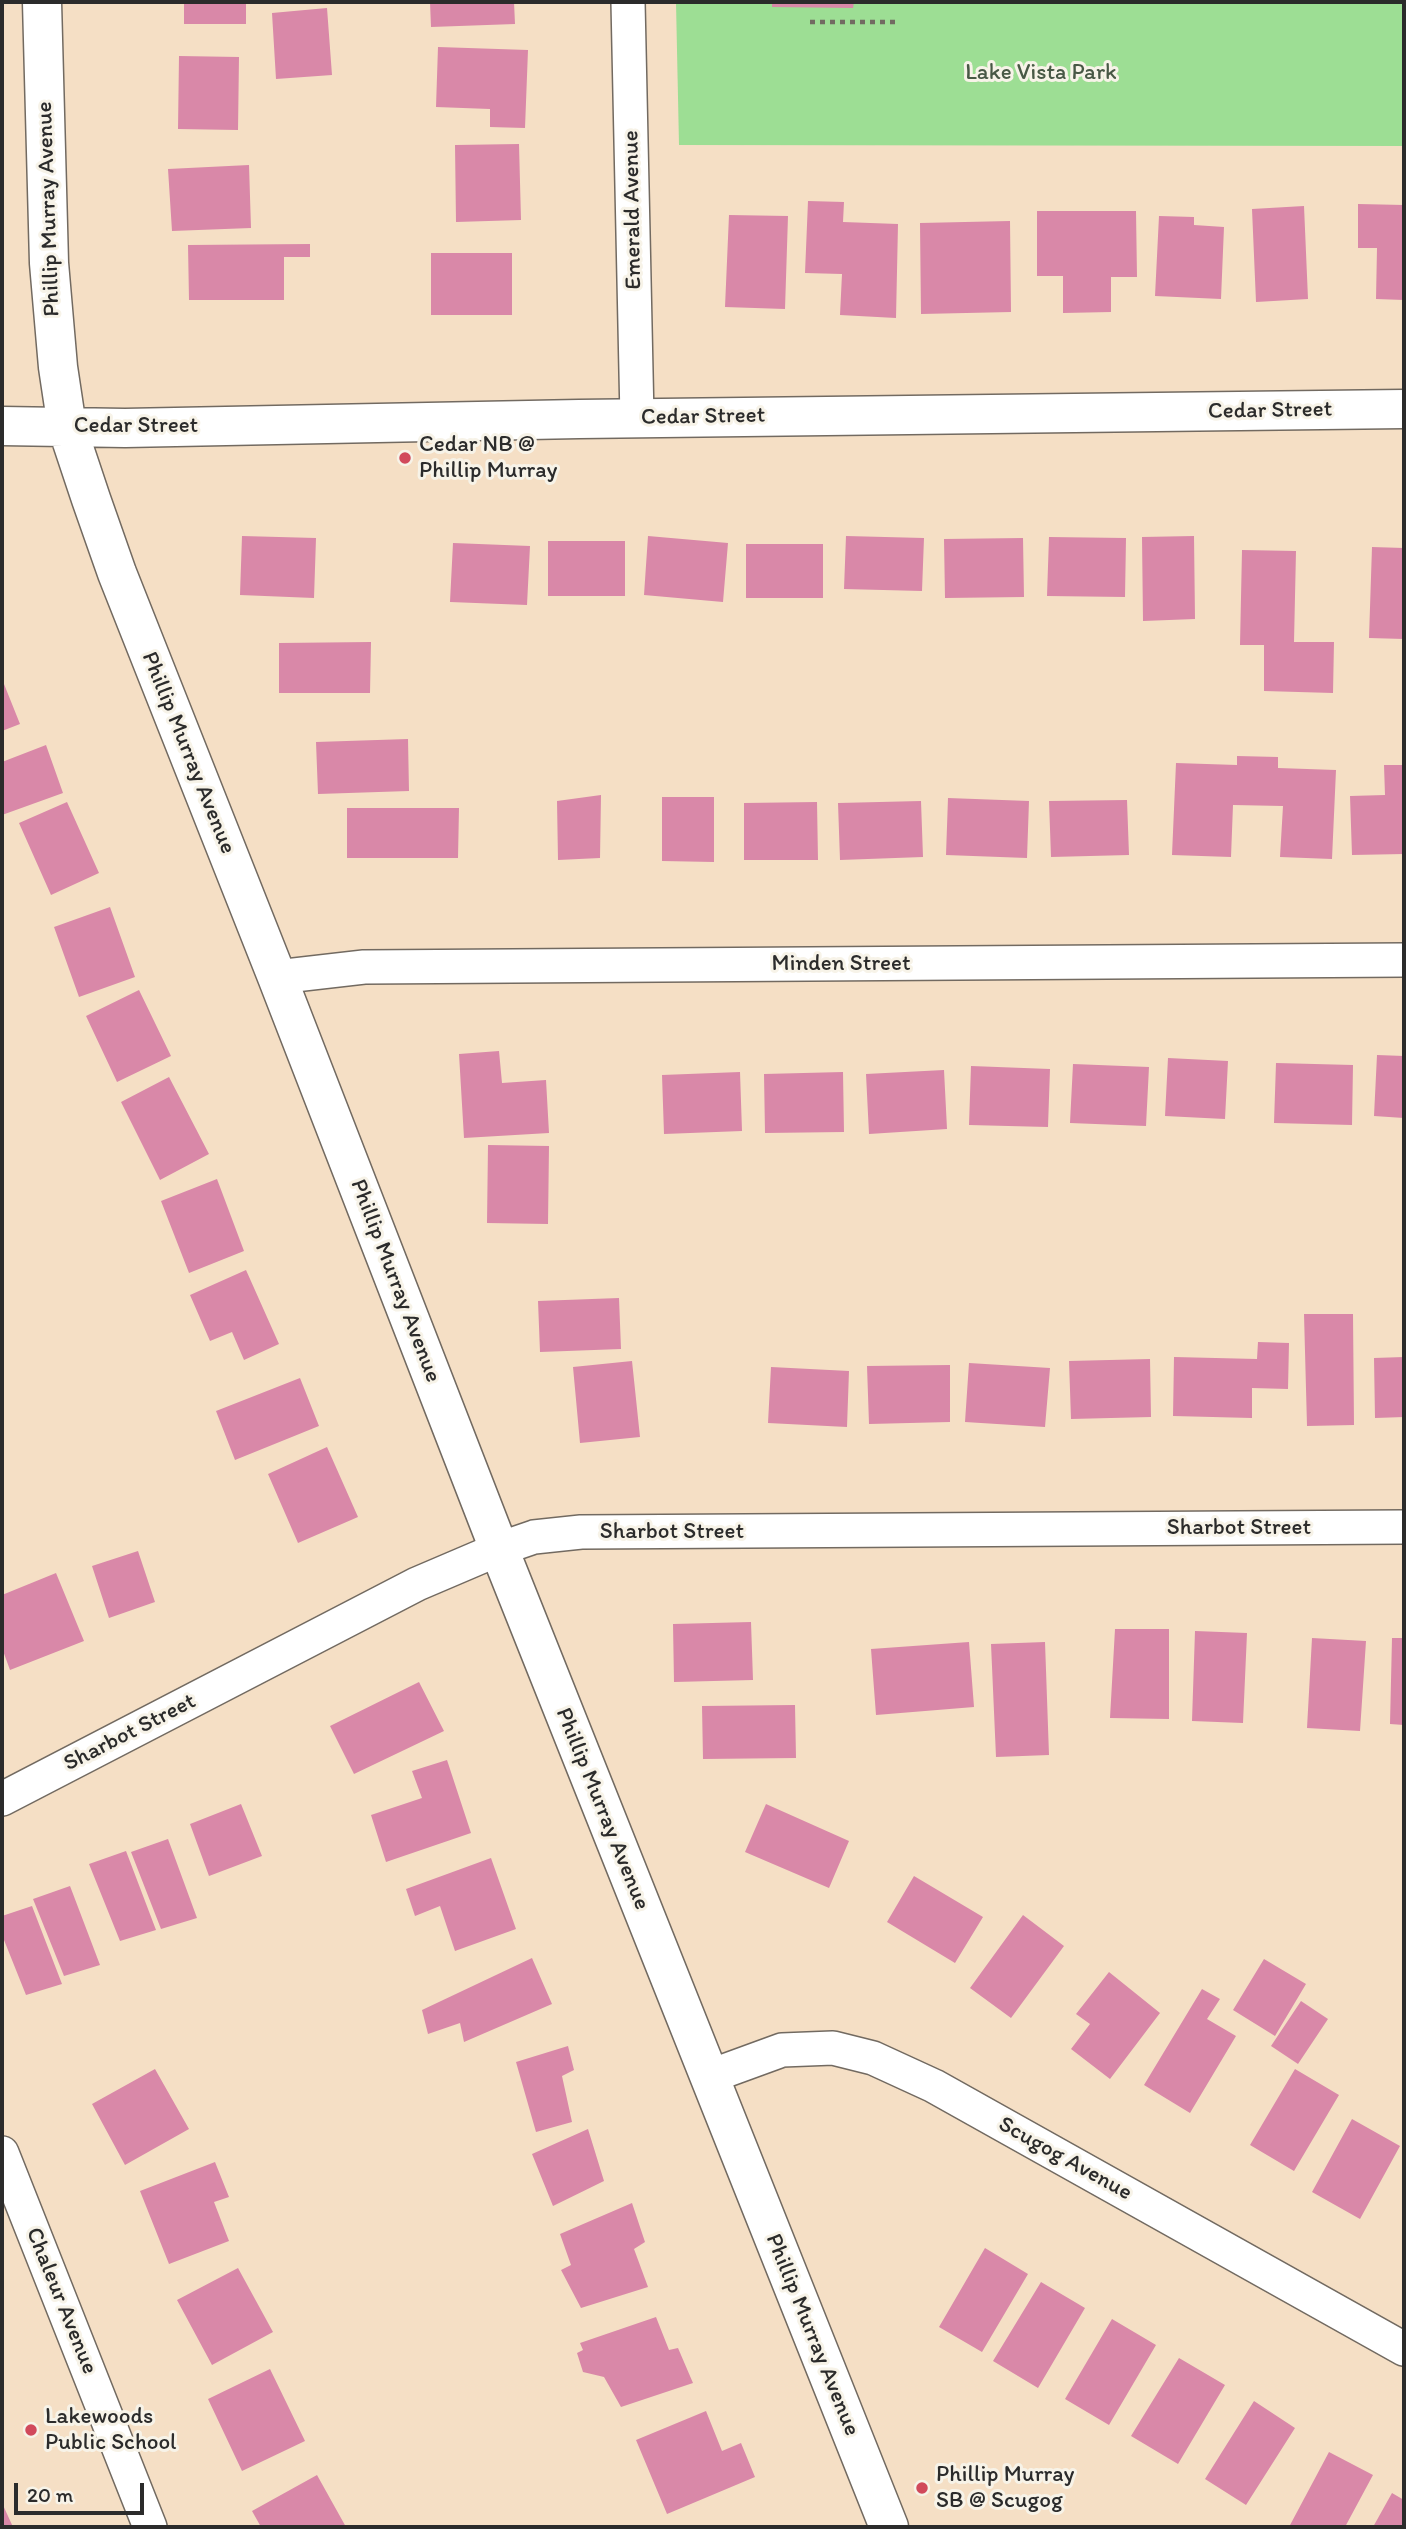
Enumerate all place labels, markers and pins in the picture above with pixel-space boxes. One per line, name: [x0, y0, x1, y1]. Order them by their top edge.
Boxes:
place label: Cedar NB @ Phillip Murray: [419, 431, 557, 485]
marker: Cedar NB @ Phillip Murray: [397, 450, 413, 466]
place label: Lakewoods Public School: [45, 2403, 177, 2457]
marker: Lakewoods Public School: [23, 2422, 39, 2438]
place label: Phillip Murray SB @ Scugog: [936, 2461, 1074, 2515]
marker: Phillip Murray SB @ Scugog: [914, 2480, 930, 2496]

